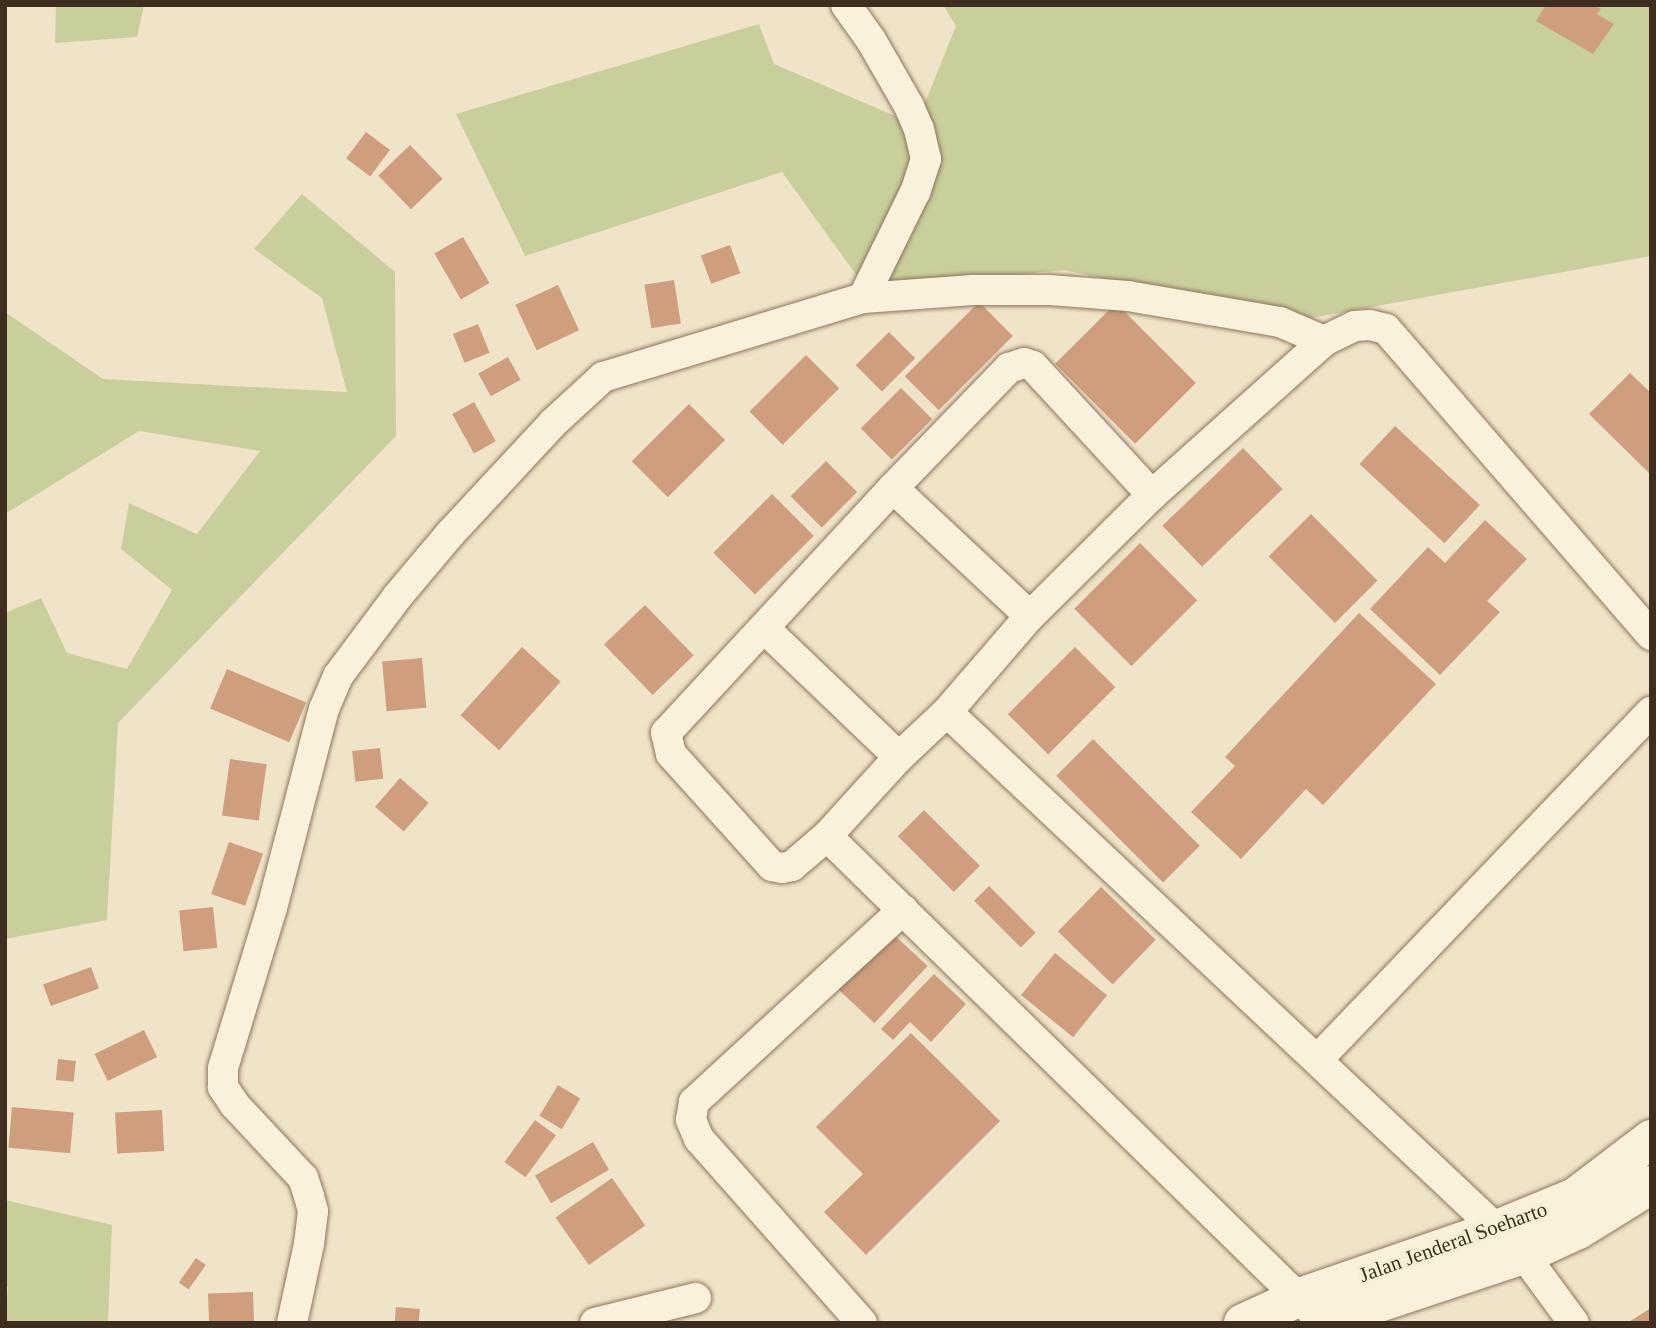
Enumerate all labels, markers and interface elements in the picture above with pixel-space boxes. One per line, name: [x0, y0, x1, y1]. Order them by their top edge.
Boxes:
street label: Jalan Jenderal Soeharto: [1356, 1196, 1550, 1288]

